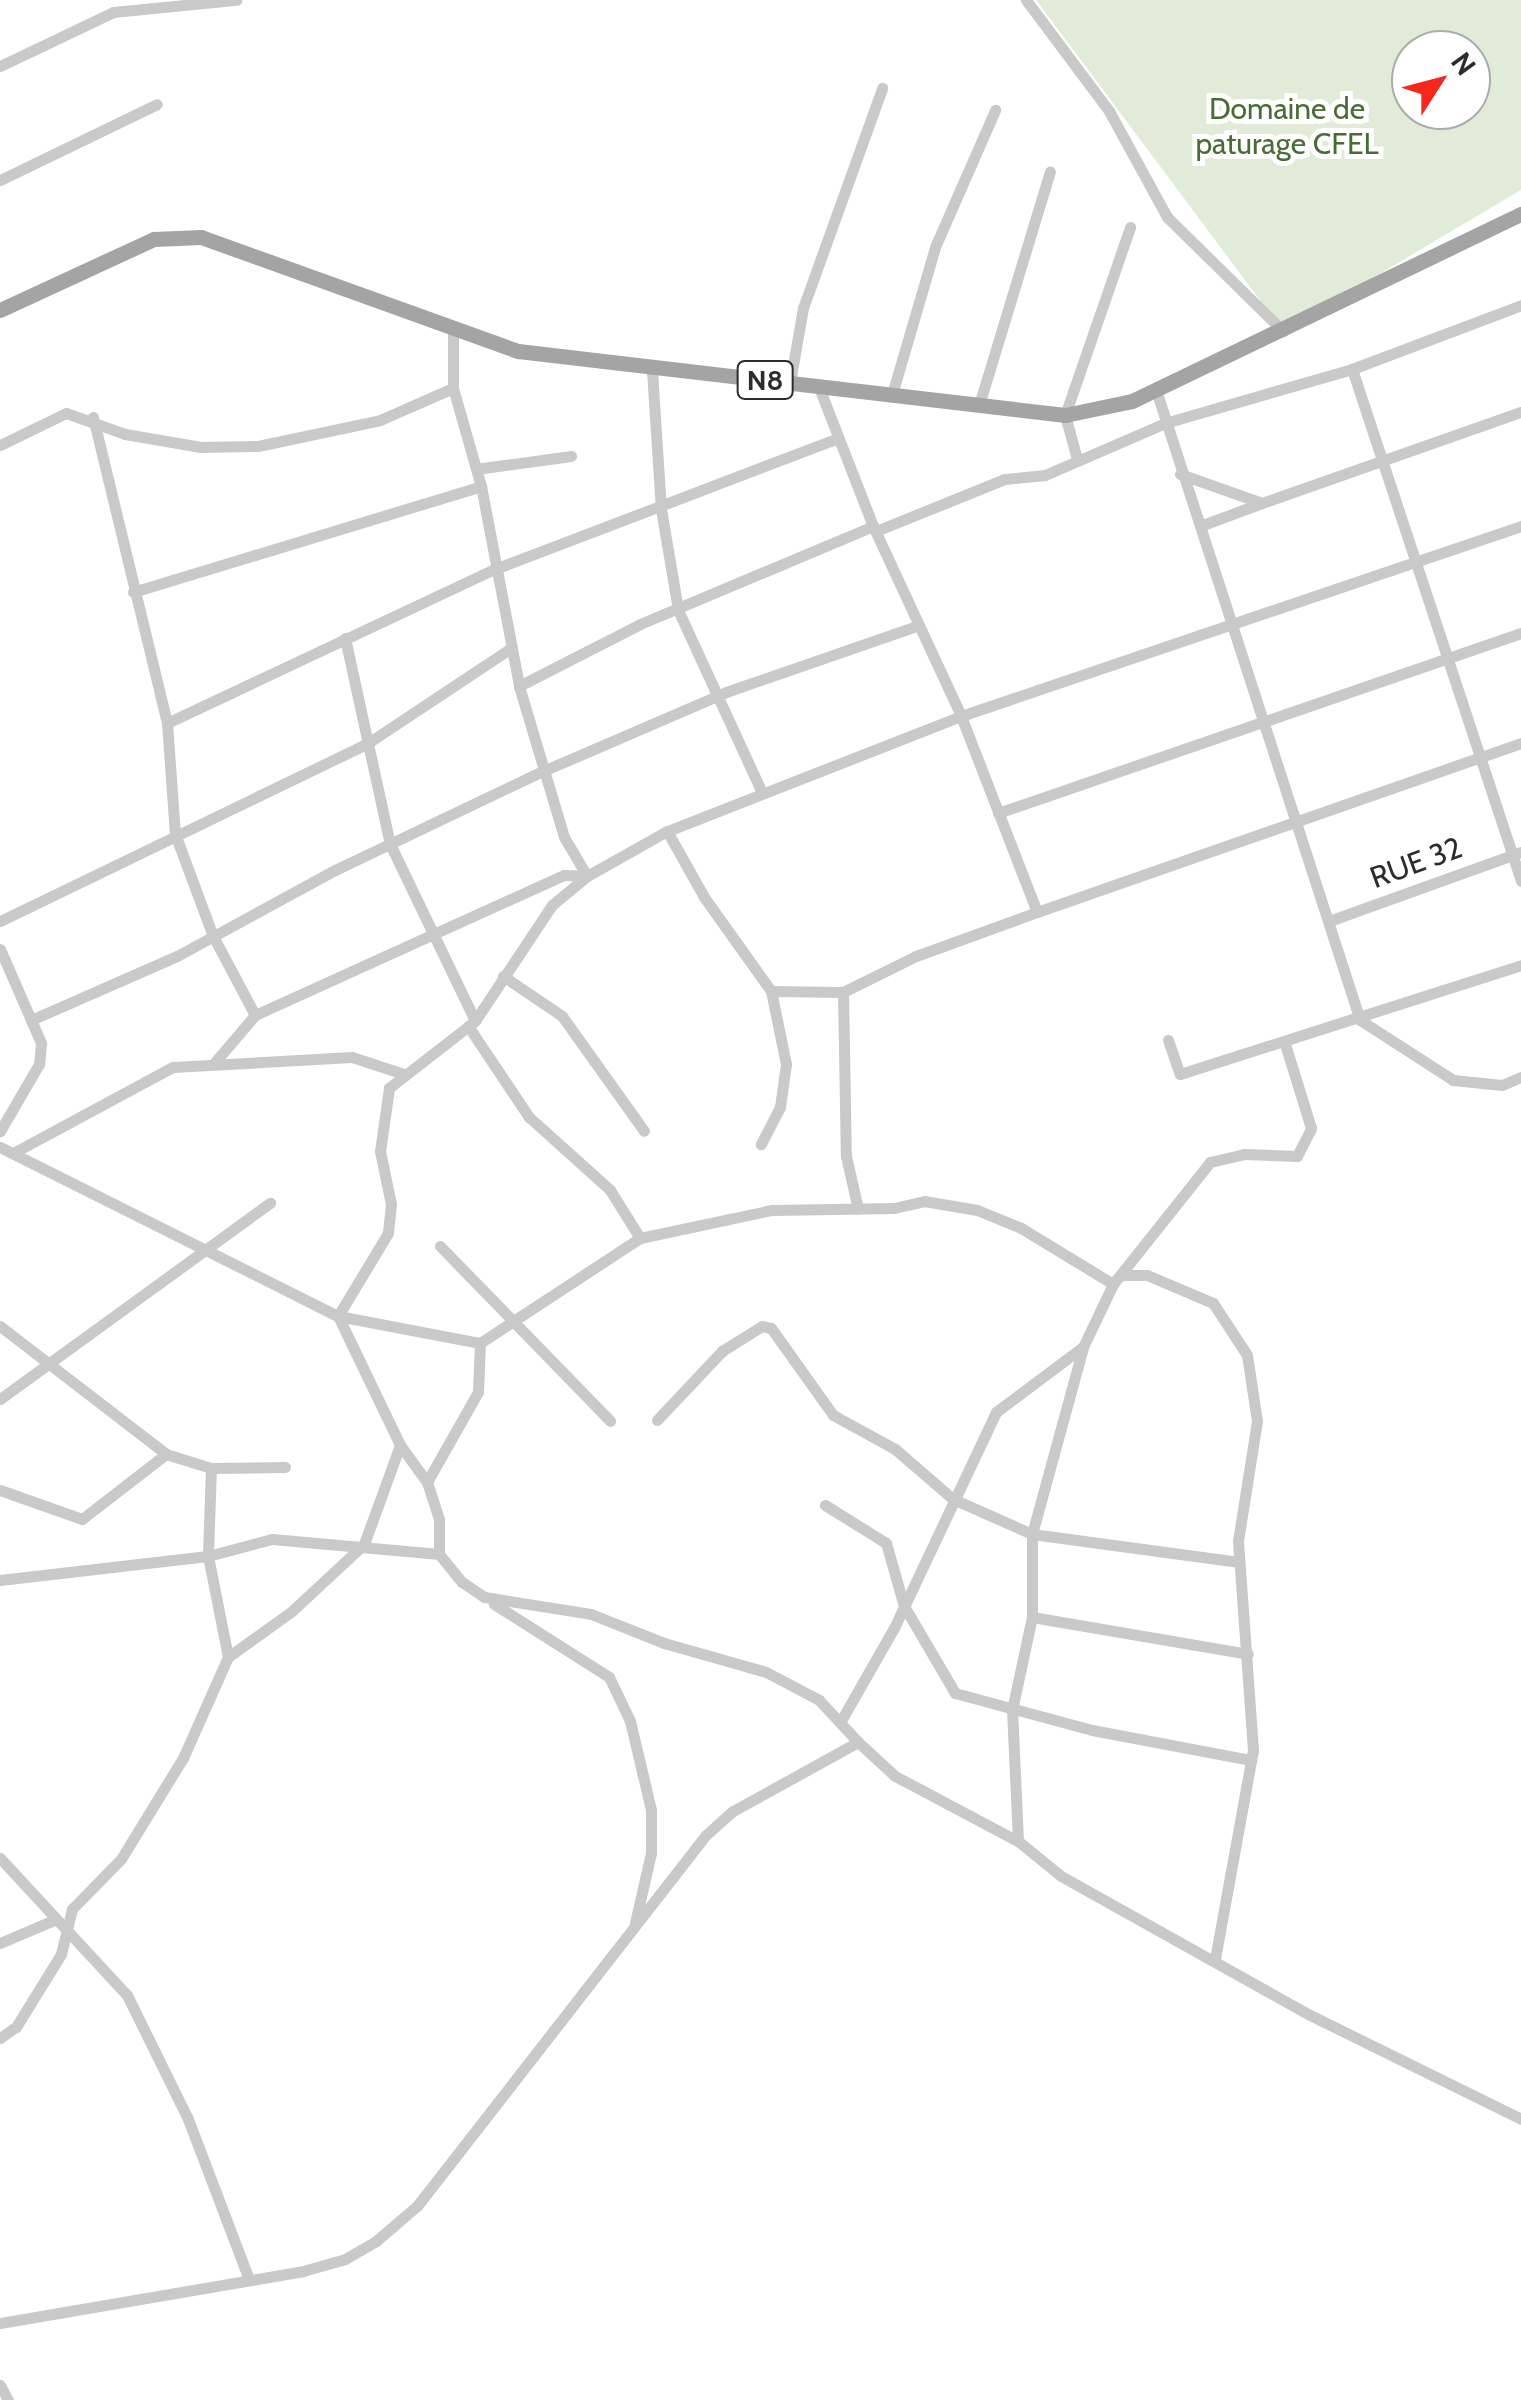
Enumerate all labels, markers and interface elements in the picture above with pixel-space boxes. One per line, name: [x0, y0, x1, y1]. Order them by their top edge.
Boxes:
north arrow: [1391, 30, 1491, 130]
text: N: [1444, 46, 1483, 82]
park label: Domaine de paturage CFEL: [1195, 91, 1379, 162]
road number: N8: [735, 357, 795, 403]
street label: RUE 32: [1365, 830, 1467, 896]

